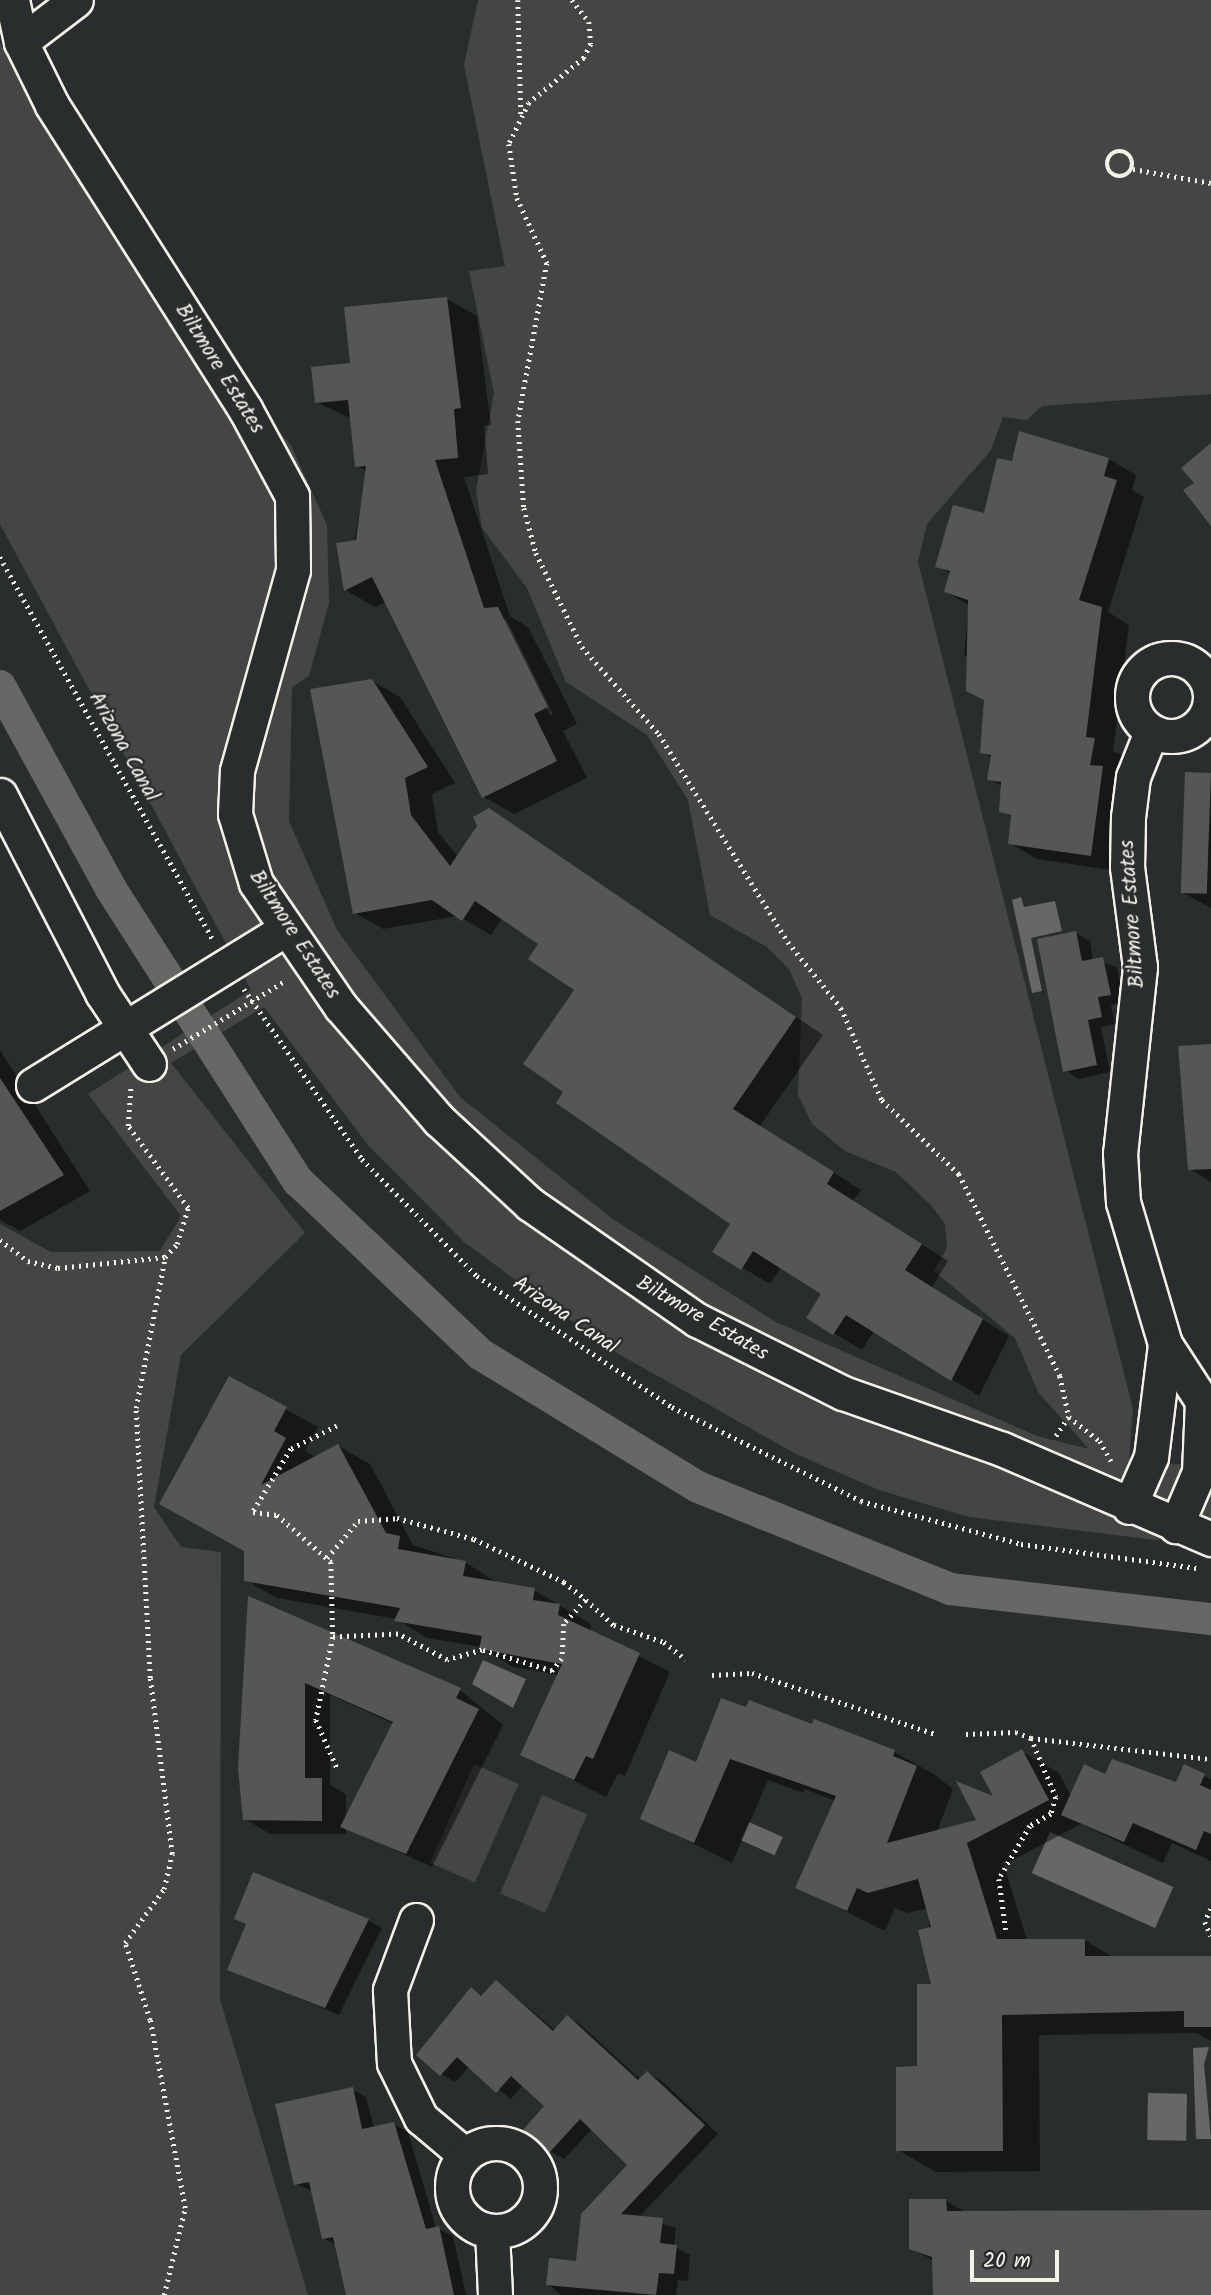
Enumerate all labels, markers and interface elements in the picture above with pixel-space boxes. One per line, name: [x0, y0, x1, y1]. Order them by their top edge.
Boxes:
street label: Biltmore Estates: [169, 299, 269, 439]
street label: Arizona Canal: [83, 688, 163, 806]
street label: Biltmore Estates: [1115, 839, 1151, 989]
street label: Biltmore Estates: [243, 866, 345, 1004]
street label: Biltmore Estates: [631, 1271, 773, 1367]
street label: Arizona Canal: [508, 1272, 622, 1360]
scale bar: [973, 2236, 1062, 2280]
text: 20 m: [983, 2245, 1031, 2278]

